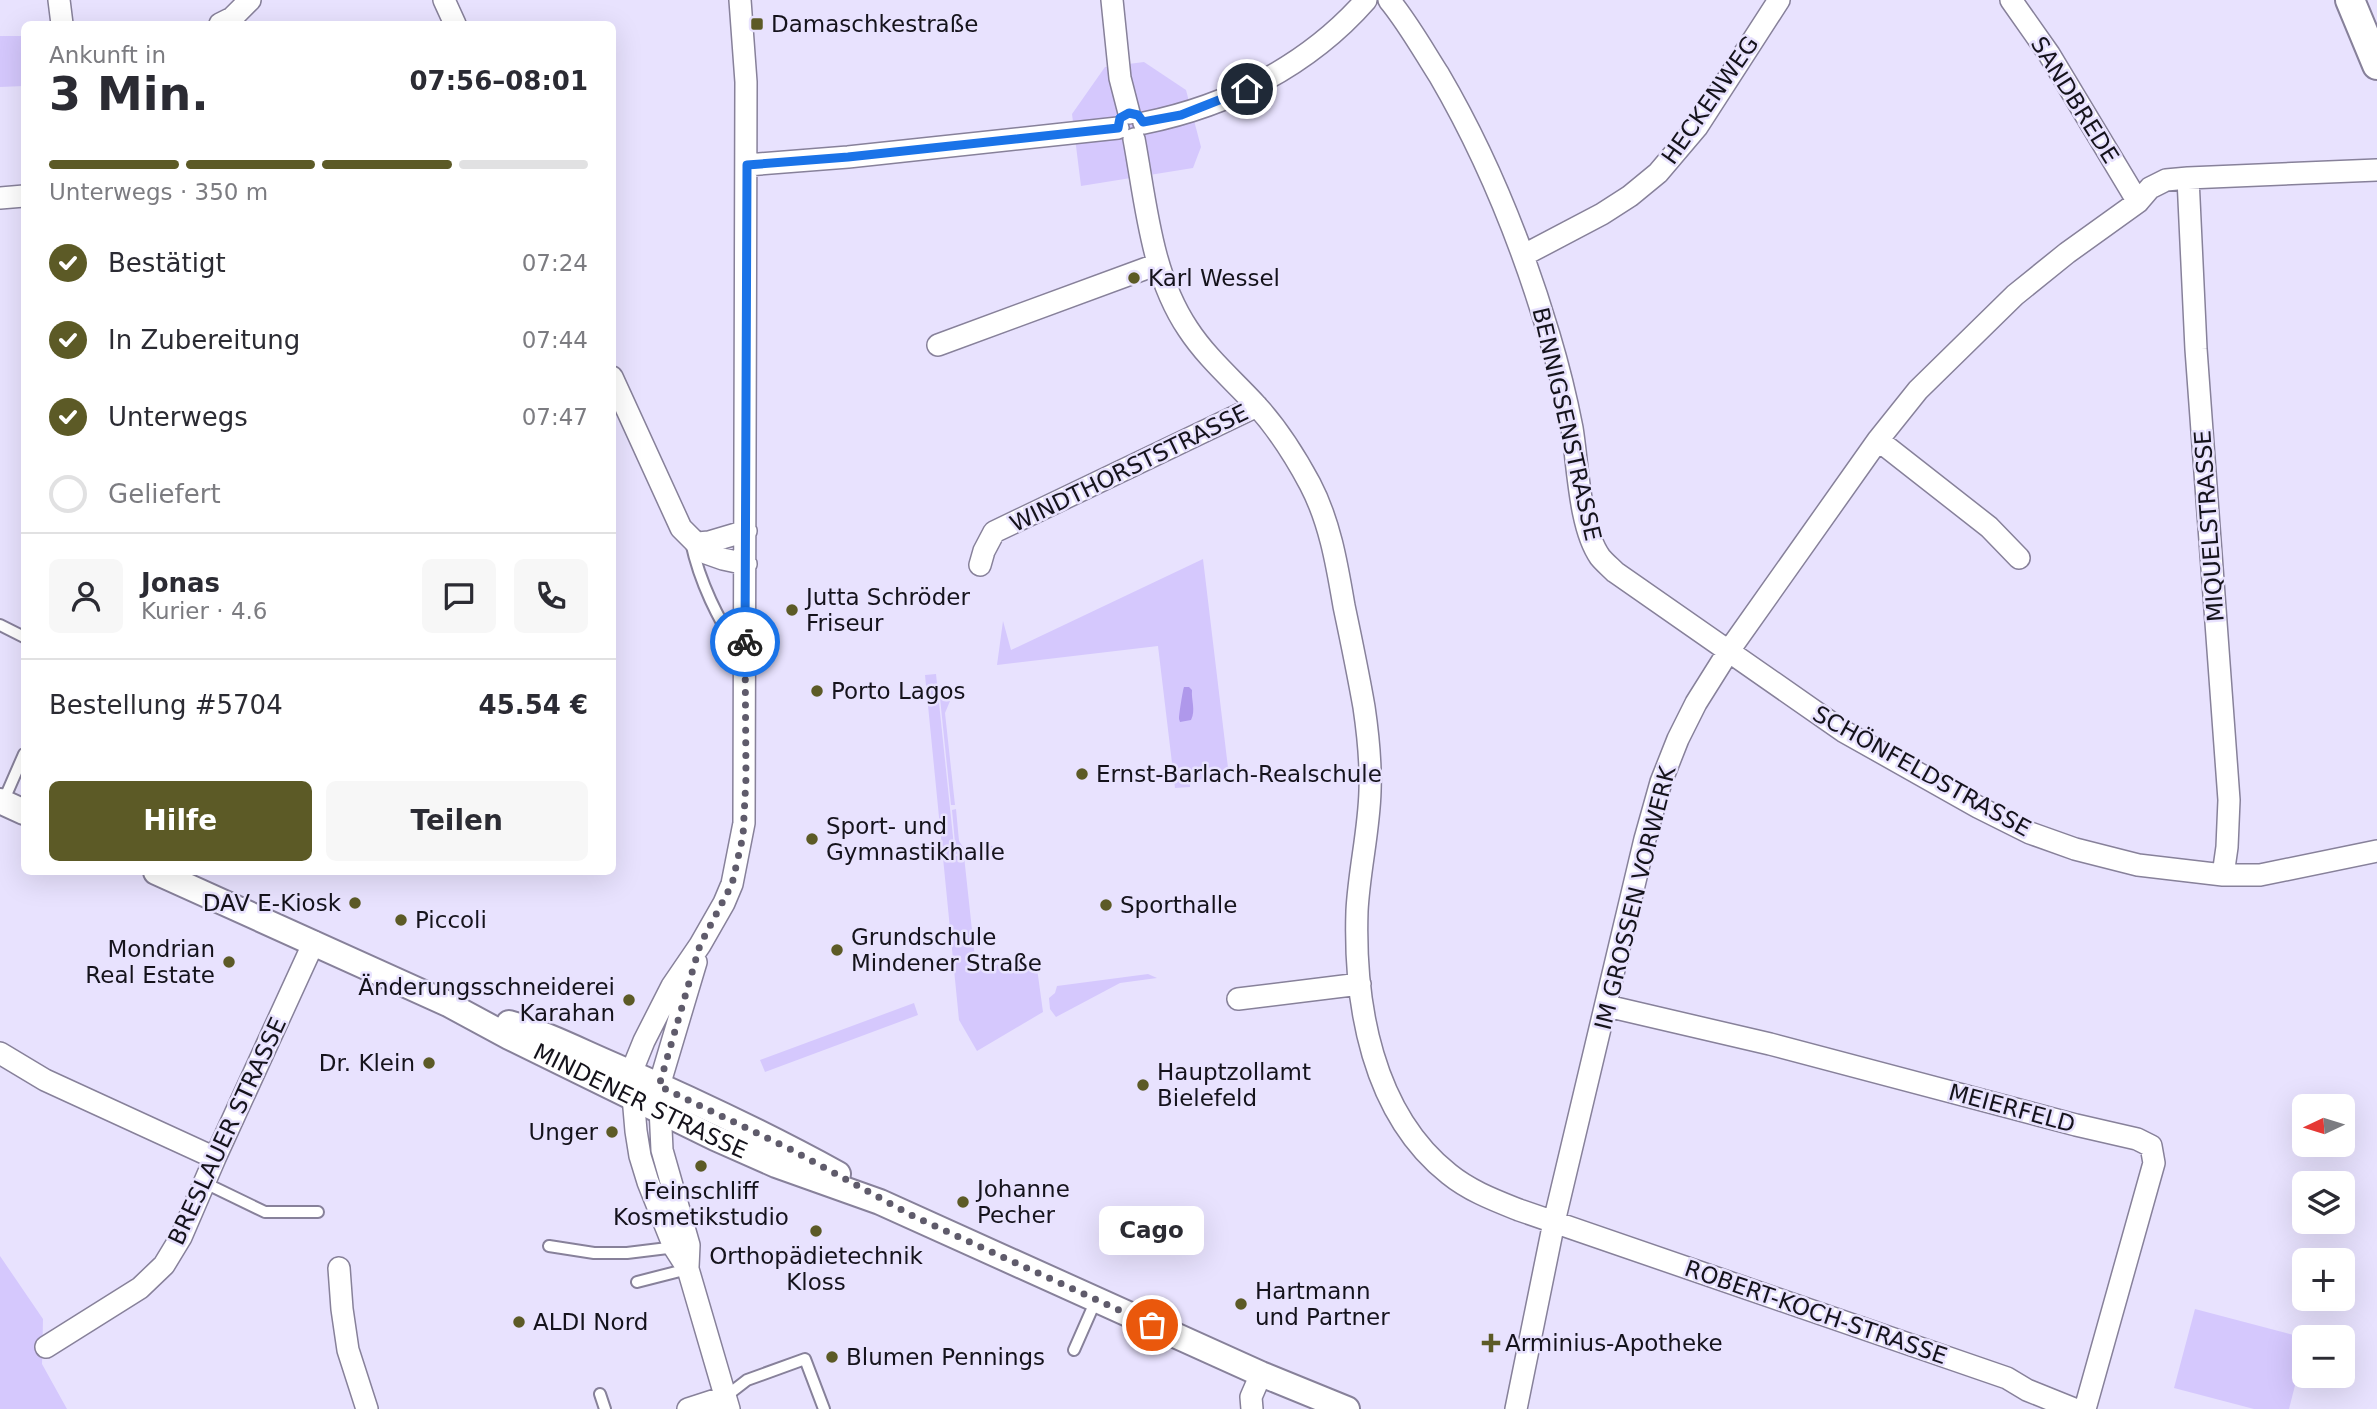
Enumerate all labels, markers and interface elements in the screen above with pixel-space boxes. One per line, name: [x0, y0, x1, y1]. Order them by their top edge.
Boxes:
place label: Damaschkestraße: [771, 11, 978, 37]
marker: Damaschkestraße: [749, 16, 765, 32]
street label: HECKENWEG: [1656, 31, 1764, 169]
street label: SANDBREDE: [2026, 32, 2124, 168]
text: Ankunft in: [49, 42, 166, 68]
pin: [1217, 59, 1277, 119]
text: 07:56–08:01: [409, 66, 588, 96]
text: 3 Min.: [49, 67, 209, 121]
icon: home: [1228, 70, 1266, 108]
text: Unterwegs · 350 m: [49, 179, 268, 205]
icon: check: [49, 244, 87, 282]
text: Bestätigt: [108, 248, 226, 278]
text: 07:24: [522, 250, 588, 276]
place label: Karl Wessel: [1148, 265, 1280, 291]
marker: Karl Wessel: [1126, 270, 1142, 286]
street label: BENNIGSENSTRASSE: [1527, 305, 1607, 543]
icon: check: [49, 321, 87, 359]
text: In Zubereitung: [108, 325, 300, 355]
text: 07:44: [522, 327, 588, 353]
icon: check: [49, 398, 87, 436]
street label: WINDTHORSTSTRASSE: [1006, 399, 1252, 537]
text: Unterwegs: [108, 402, 248, 432]
text: 07:47: [522, 404, 588, 430]
street label: MIQUELSTRASSE: [2189, 429, 2229, 623]
text: Geliefert: [108, 479, 221, 509]
button: person: [49, 559, 123, 633]
button: chat: [422, 559, 496, 633]
button: phone: [514, 559, 588, 633]
text: Jonas: [141, 568, 220, 598]
place label: Jutta Schröder Friseur: [804, 584, 970, 636]
text: Kurier · 4.6: [141, 598, 267, 624]
marker: Jutta Schröder Friseur: [784, 602, 800, 618]
courier: [710, 607, 780, 677]
icon: bike: [726, 623, 764, 661]
place label: Porto Lagos: [831, 678, 966, 704]
marker: Porto Lagos: [809, 683, 825, 699]
text: Bestellung #5704: [49, 690, 283, 720]
text: 45.54 €: [479, 690, 588, 720]
street label: SCHÖNFELDSTRASSE: [1809, 699, 2036, 842]
place label: Ernst-Barlach-Realschule: [1096, 761, 1382, 787]
street label: IM GROSSEN VORWERK: [1590, 763, 1681, 1033]
marker: Ernst-Barlach-Realschule: [1074, 766, 1090, 782]
button: Hilfe: [49, 781, 312, 861]
button: Teilen: [326, 781, 588, 861]
place label: Sport- und Gymnastikhalle: [826, 813, 1005, 865]
marker: Sport- und Gymnastikhalle: [804, 831, 820, 847]
place label: DAV E-Kiosk: [203, 890, 342, 916]
place label: Sporthalle: [1120, 892, 1237, 918]
marker: DAV E-Kiosk: [347, 895, 363, 911]
marker: Sporthalle: [1098, 897, 1114, 913]
place label: Piccoli: [415, 907, 487, 933]
marker: Piccoli: [393, 912, 409, 928]
place label: Grundschule Mindener Straße: [851, 924, 1042, 976]
place label: Mondrian Real Estate: [85, 936, 215, 988]
marker: Grundschule Mindener Straße: [829, 942, 845, 958]
marker: Mondrian Real Estate: [221, 954, 237, 970]
place label: Änderungsschneiderei Karahan: [358, 973, 615, 1026]
marker: Änderungsschneiderei Karahan: [621, 992, 637, 1008]
street label: BRESLAUER STRASSE: [163, 1013, 291, 1249]
street label: MINDENER STRASSE: [529, 1038, 751, 1164]
place label: Dr. Klein: [319, 1050, 415, 1076]
marker: Dr. Klein: [421, 1055, 437, 1071]
place label: Hauptzollamt Bielefeld: [1157, 1059, 1311, 1111]
marker: Hauptzollamt Bielefeld: [1135, 1077, 1151, 1093]
street label: MEIERFELD: [1946, 1079, 2078, 1137]
north arrow: [2292, 1094, 2356, 1157]
map controls: [2292, 1094, 2355, 1388]
place label: Unger: [528, 1119, 599, 1145]
marker: Unger: [604, 1124, 620, 1140]
marker: Feinschliff Kosmetikstudio: [693, 1158, 709, 1174]
button: layers: [2292, 1171, 2355, 1234]
place label: Johanne Pecher: [975, 1176, 1070, 1228]
place label: Feinschliff Kosmetikstudio: [613, 1178, 789, 1230]
marker: Johanne Pecher: [955, 1194, 971, 1210]
callout: Cago: [1100, 1206, 1204, 1255]
text: Cago: [1119, 1217, 1184, 1243]
marker: Orthopädietechnik Kloss: [808, 1223, 824, 1239]
place label: Orthopädietechnik Kloss: [709, 1243, 924, 1295]
button: +: [2292, 1248, 2355, 1311]
street label: ROBERT-KOCH-STRASSE: [1681, 1255, 1951, 1369]
place label: Hartmann und Partner: [1255, 1278, 1390, 1330]
pin: [1122, 1295, 1182, 1355]
marker: Hartmann und Partner: [1233, 1296, 1249, 1312]
icon: bag: [1133, 1306, 1171, 1344]
place label: ALDI Nord: [533, 1309, 648, 1335]
marker: ALDI Nord: [511, 1314, 527, 1330]
button: −: [2292, 1325, 2355, 1388]
place label: Arminius-Apotheke: [1505, 1330, 1723, 1356]
marker: Arminius-Apotheke: [1483, 1335, 1499, 1351]
place label: Blumen Pennings: [846, 1344, 1045, 1370]
marker: Blumen Pennings: [824, 1349, 840, 1365]

